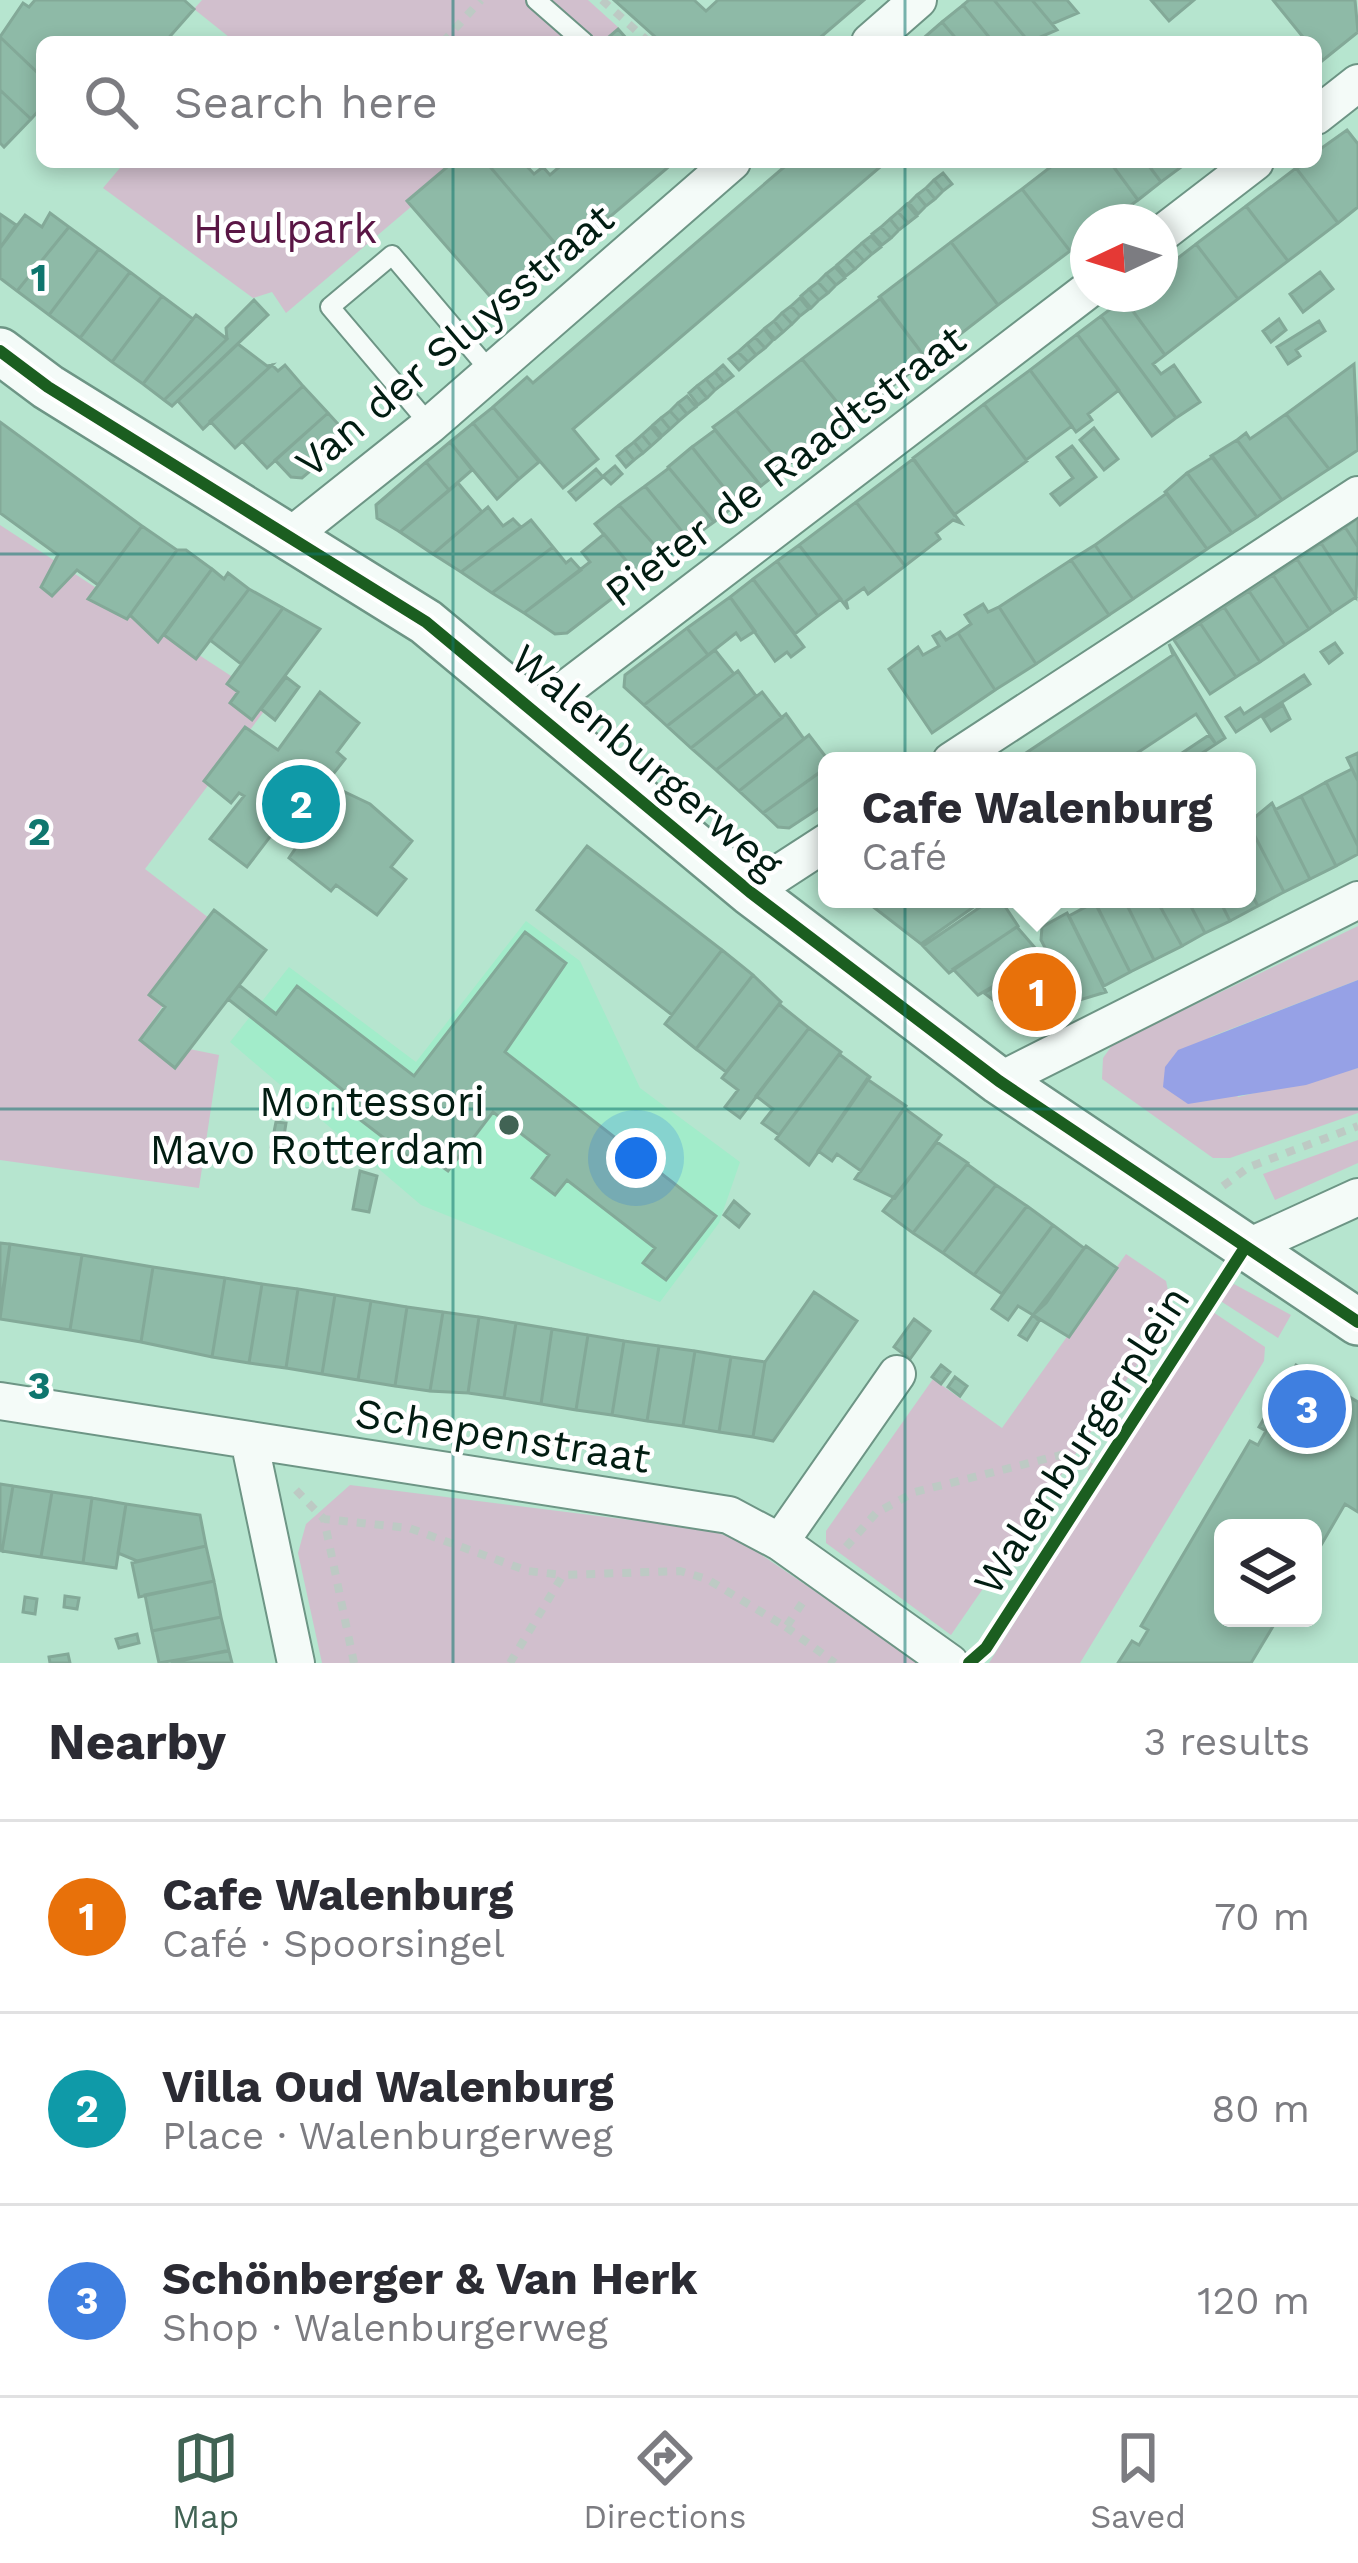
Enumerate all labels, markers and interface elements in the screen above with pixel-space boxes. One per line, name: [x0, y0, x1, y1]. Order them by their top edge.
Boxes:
search box: [36, 36, 1322, 168]
icon: search: [78, 69, 144, 135]
text: Search here: [174, 76, 438, 129]
street label: Van der Sluysstraat: [286, 193, 623, 488]
park label: Heulpark: [193, 204, 377, 253]
north arrow: [1070, 204, 1178, 312]
text: 1: [31, 255, 47, 300]
street label: Pieter de Raadtstraat: [596, 314, 975, 617]
street label: Walenburgerweg: [501, 634, 793, 889]
popup: [818, 752, 1256, 908]
pin: 2: [262, 759, 340, 849]
text: Cafe Walenburg: [861, 781, 1213, 834]
text: 2: [27, 809, 51, 854]
text: Café: [861, 834, 947, 879]
pin: 1: [998, 947, 1076, 1037]
place label: Montessori Mavo Rotterdam: [150, 1077, 485, 1174]
marker: Montessori Mavo Rotterdam: [496, 1112, 522, 1138]
your location: [606, 1128, 666, 1188]
street label: Walenburgerplein: [963, 1277, 1200, 1604]
text: 3: [27, 1363, 51, 1408]
pin: 3: [1268, 1364, 1346, 1454]
street label: Schepenstraat: [352, 1388, 654, 1483]
map controls: [1214, 1519, 1322, 1627]
button: layers: [1214, 1519, 1322, 1627]
text: Nearby: [48, 1712, 226, 1771]
text: 3 results: [1144, 1719, 1310, 1764]
text: Cafe Walenburg: [162, 1868, 513, 1921]
text: 1: [79, 1894, 95, 1939]
text: 70 m: [1214, 1894, 1310, 1939]
text: Café · Spoorsingel: [162, 1921, 505, 1966]
text: Villa Oud Walenburg: [162, 2060, 613, 2113]
text: 2: [75, 2086, 99, 2131]
text: 80 m: [1211, 2086, 1310, 2131]
text: Place · Walenburgerweg: [162, 2113, 613, 2158]
text: Schönberger & Van Herk: [162, 2252, 697, 2305]
text: 3: [75, 2278, 99, 2323]
text: 120 m: [1197, 2278, 1310, 2323]
text: Shop · Walenburgerweg: [162, 2305, 608, 2350]
tab: Map: [172, 2425, 239, 2536]
tab: Directions: [583, 2425, 746, 2536]
tab: Saved: [1090, 2425, 1186, 2536]

